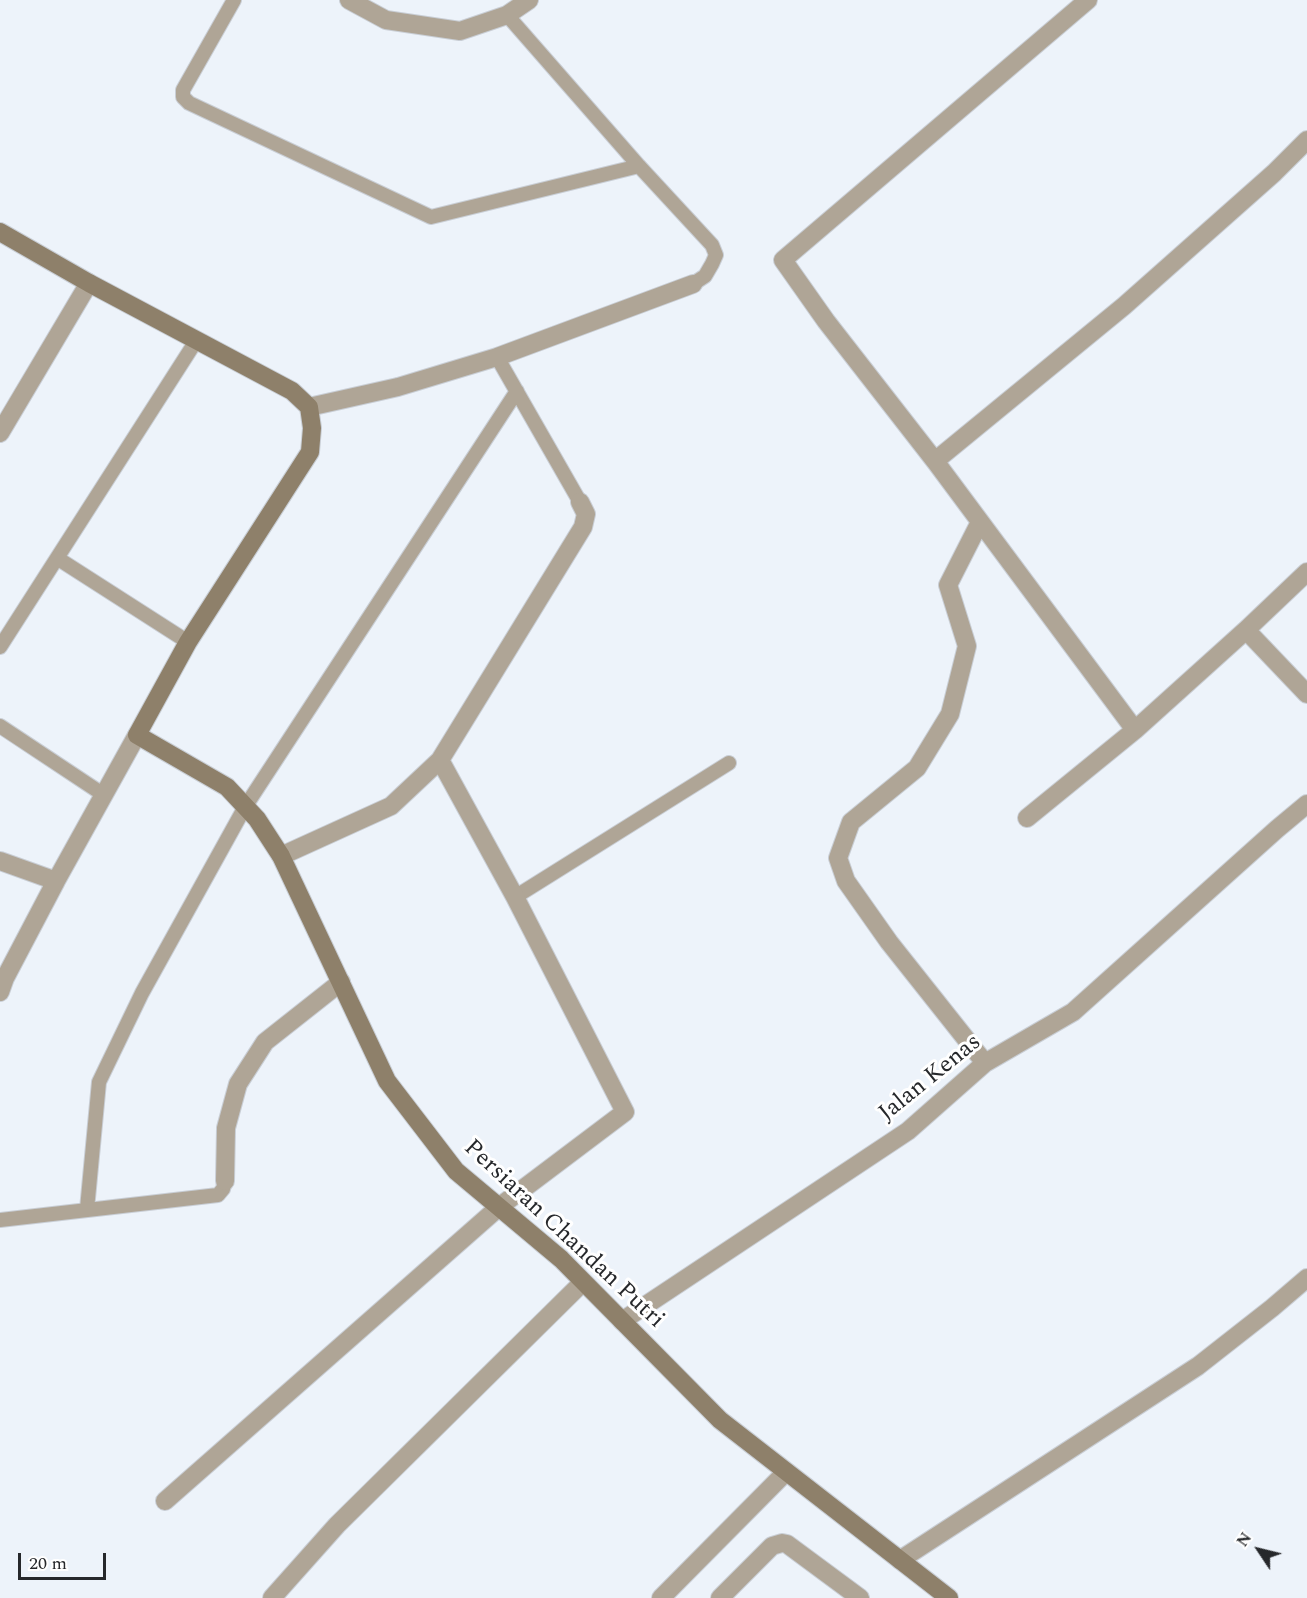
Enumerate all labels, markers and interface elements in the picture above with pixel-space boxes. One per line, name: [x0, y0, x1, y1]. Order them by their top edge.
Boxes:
street label: Jalan Kenas: [874, 1029, 988, 1129]
street label: Persiaran Chandan Putri: [457, 1135, 669, 1335]
north arrow: [1229, 1520, 1289, 1580]
text: N: [1231, 1527, 1258, 1552]
scale bar: [21, 1541, 110, 1579]
text: 20 m: [29, 1550, 67, 1577]

